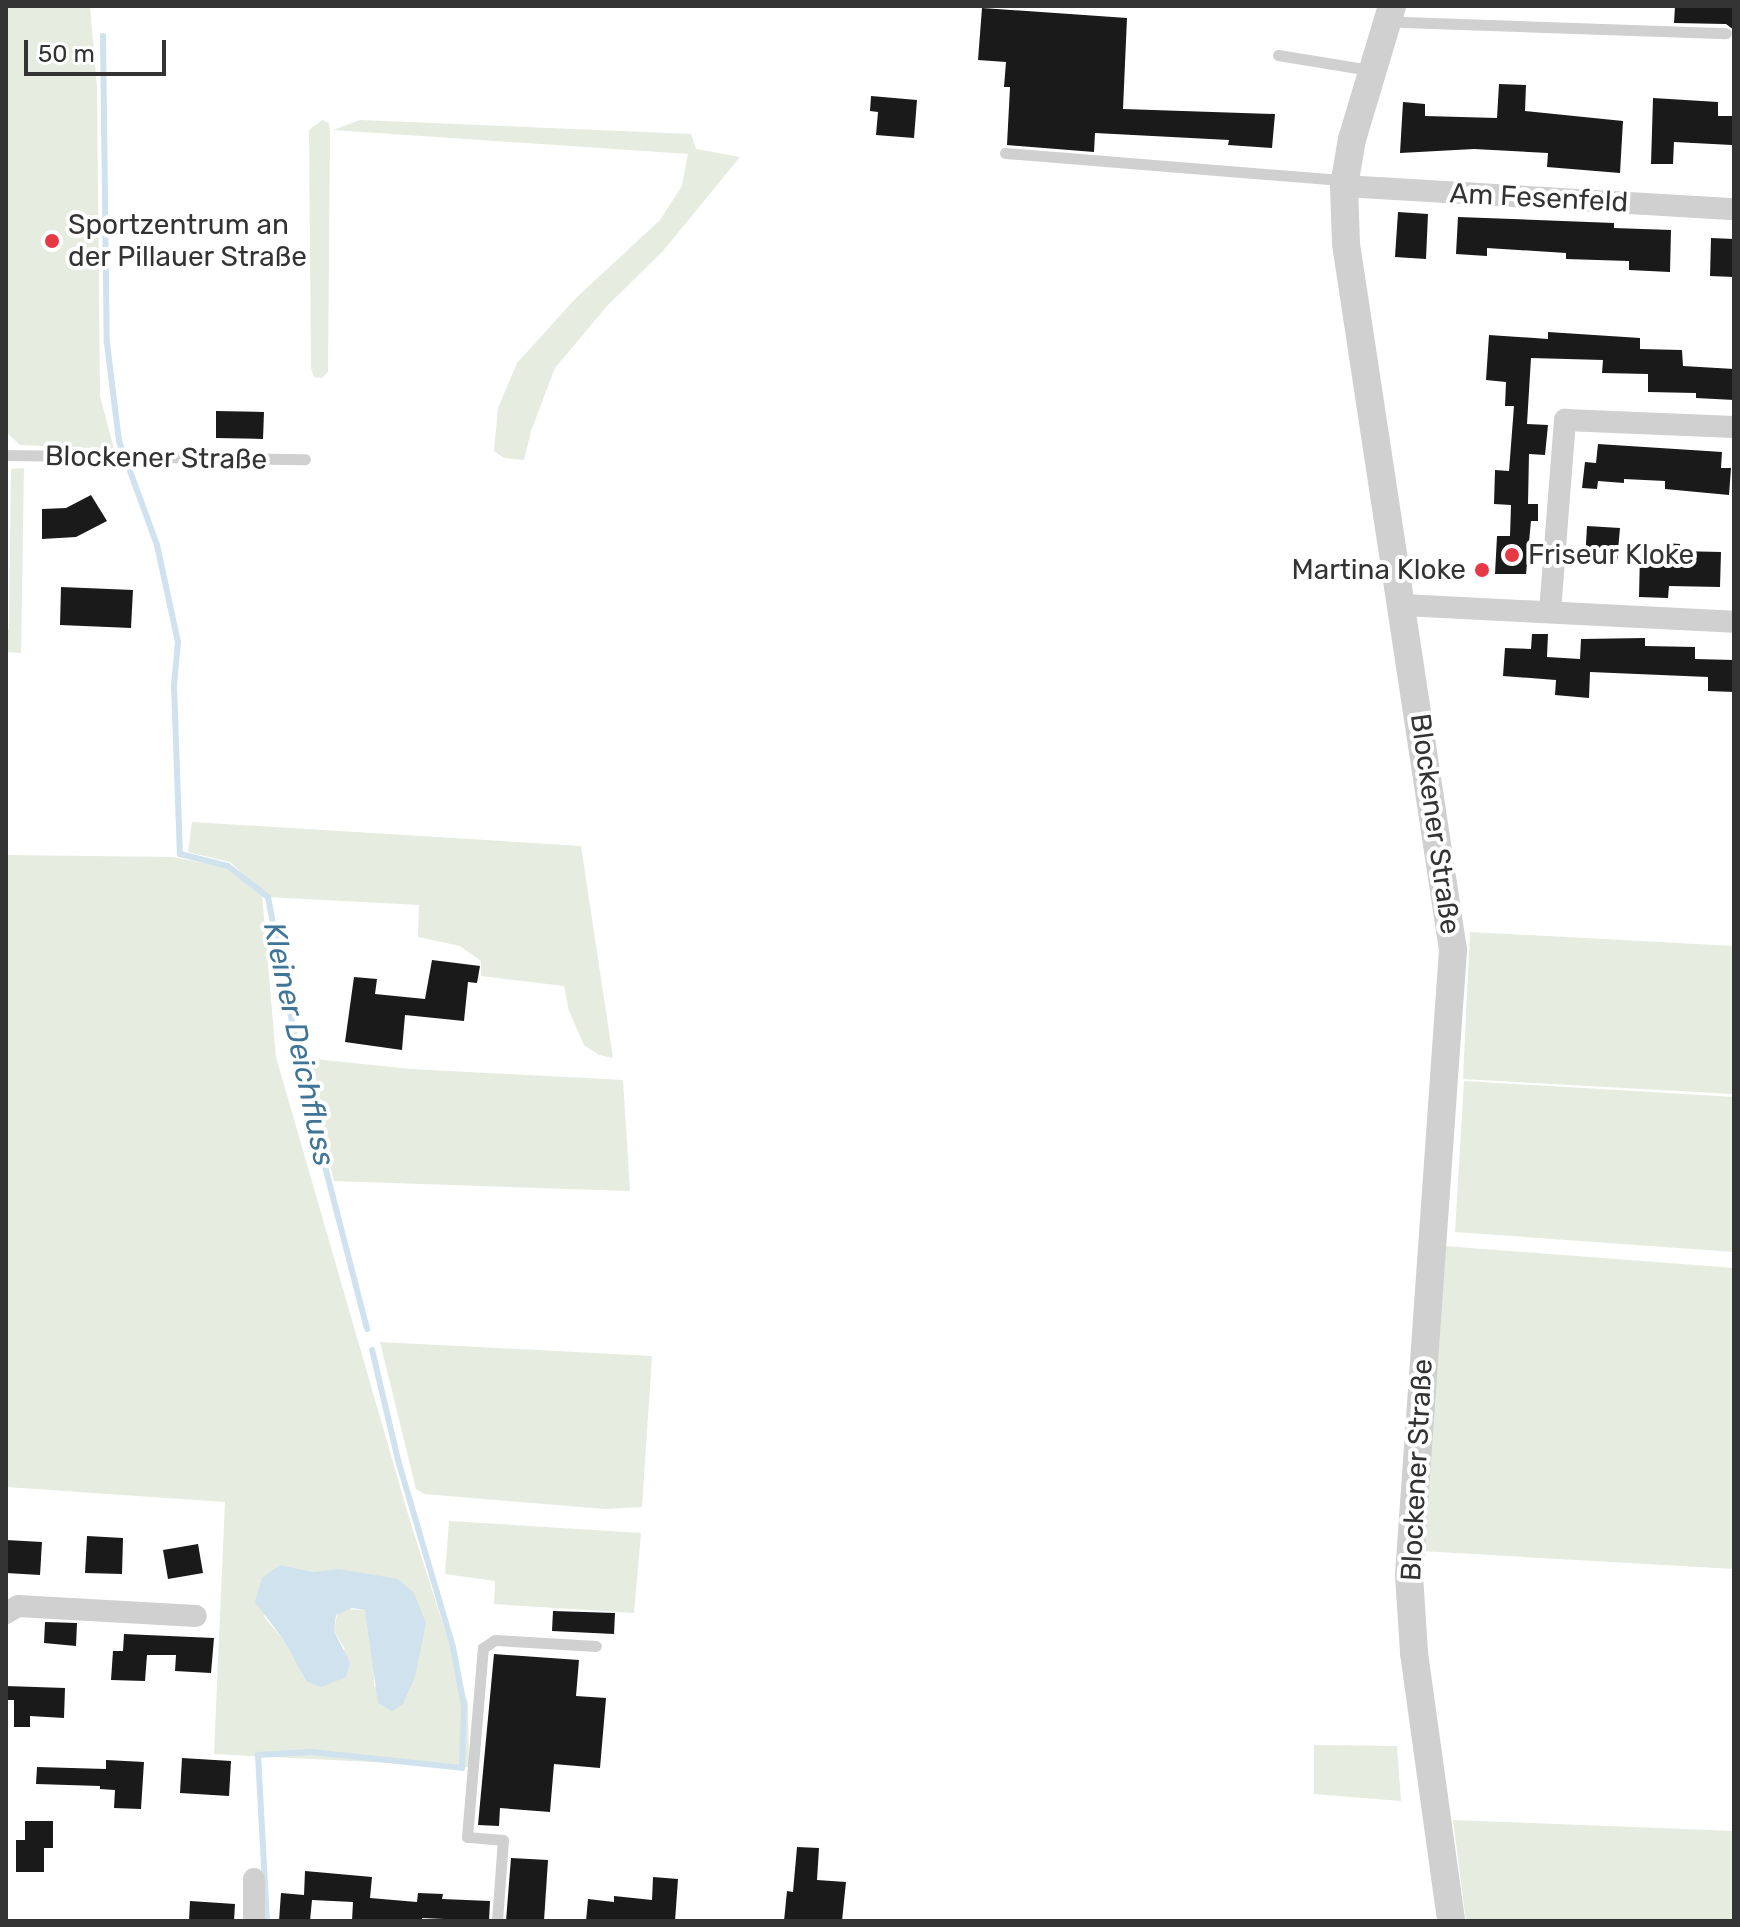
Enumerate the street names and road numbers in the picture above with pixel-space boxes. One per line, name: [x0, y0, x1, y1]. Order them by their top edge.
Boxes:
street label: Am Fesenfeld: [1449, 177, 1629, 219]
street label: Blockener Straße: [44, 439, 268, 477]
street label: Blockener Straße: [1403, 711, 1467, 937]
street label: Blockener Straße: [1394, 1358, 1440, 1582]

